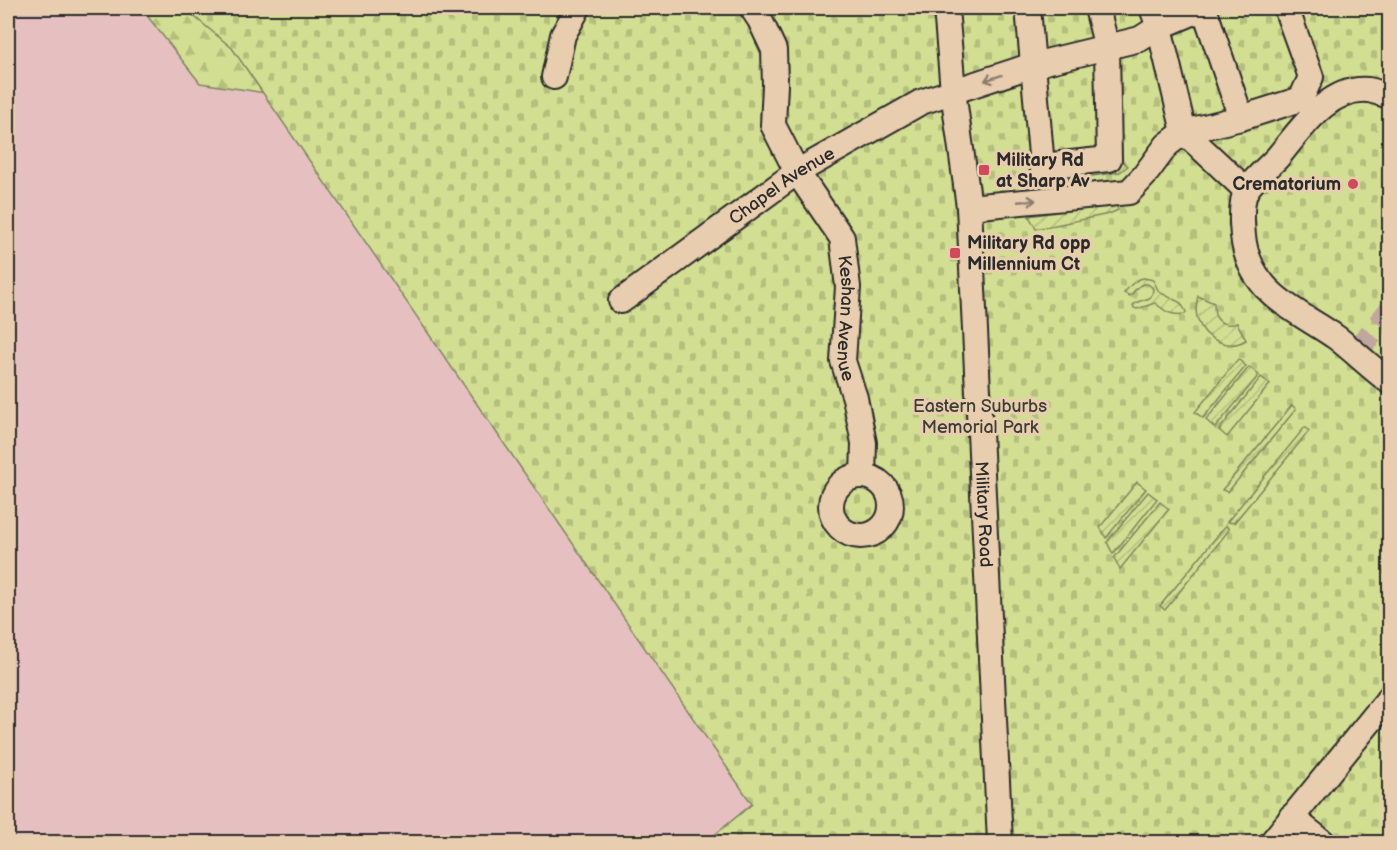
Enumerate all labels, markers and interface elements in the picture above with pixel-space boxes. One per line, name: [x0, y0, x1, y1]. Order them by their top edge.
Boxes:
one-way arrow: [984, 74, 1003, 85]
street label: Chapel Avenue: [725, 142, 839, 229]
place label: Military Rd at Sharp Av: [996, 150, 1090, 192]
marker: Military Rd at Sharp Av: [977, 163, 991, 177]
place label: Crematorium: [1232, 174, 1341, 195]
marker: Crematorium: [1346, 177, 1360, 191]
one-way arrow: [1016, 195, 1036, 206]
place label: Military Rd opp Millennium Ct: [967, 233, 1091, 275]
marker: Military Rd opp Millennium Ct: [948, 246, 962, 260]
street label: Keshan Avenue: [833, 254, 859, 384]
park label: Eastern Suburbs Memorial Park: [913, 396, 1047, 438]
street label: Military Road: [971, 461, 997, 568]

